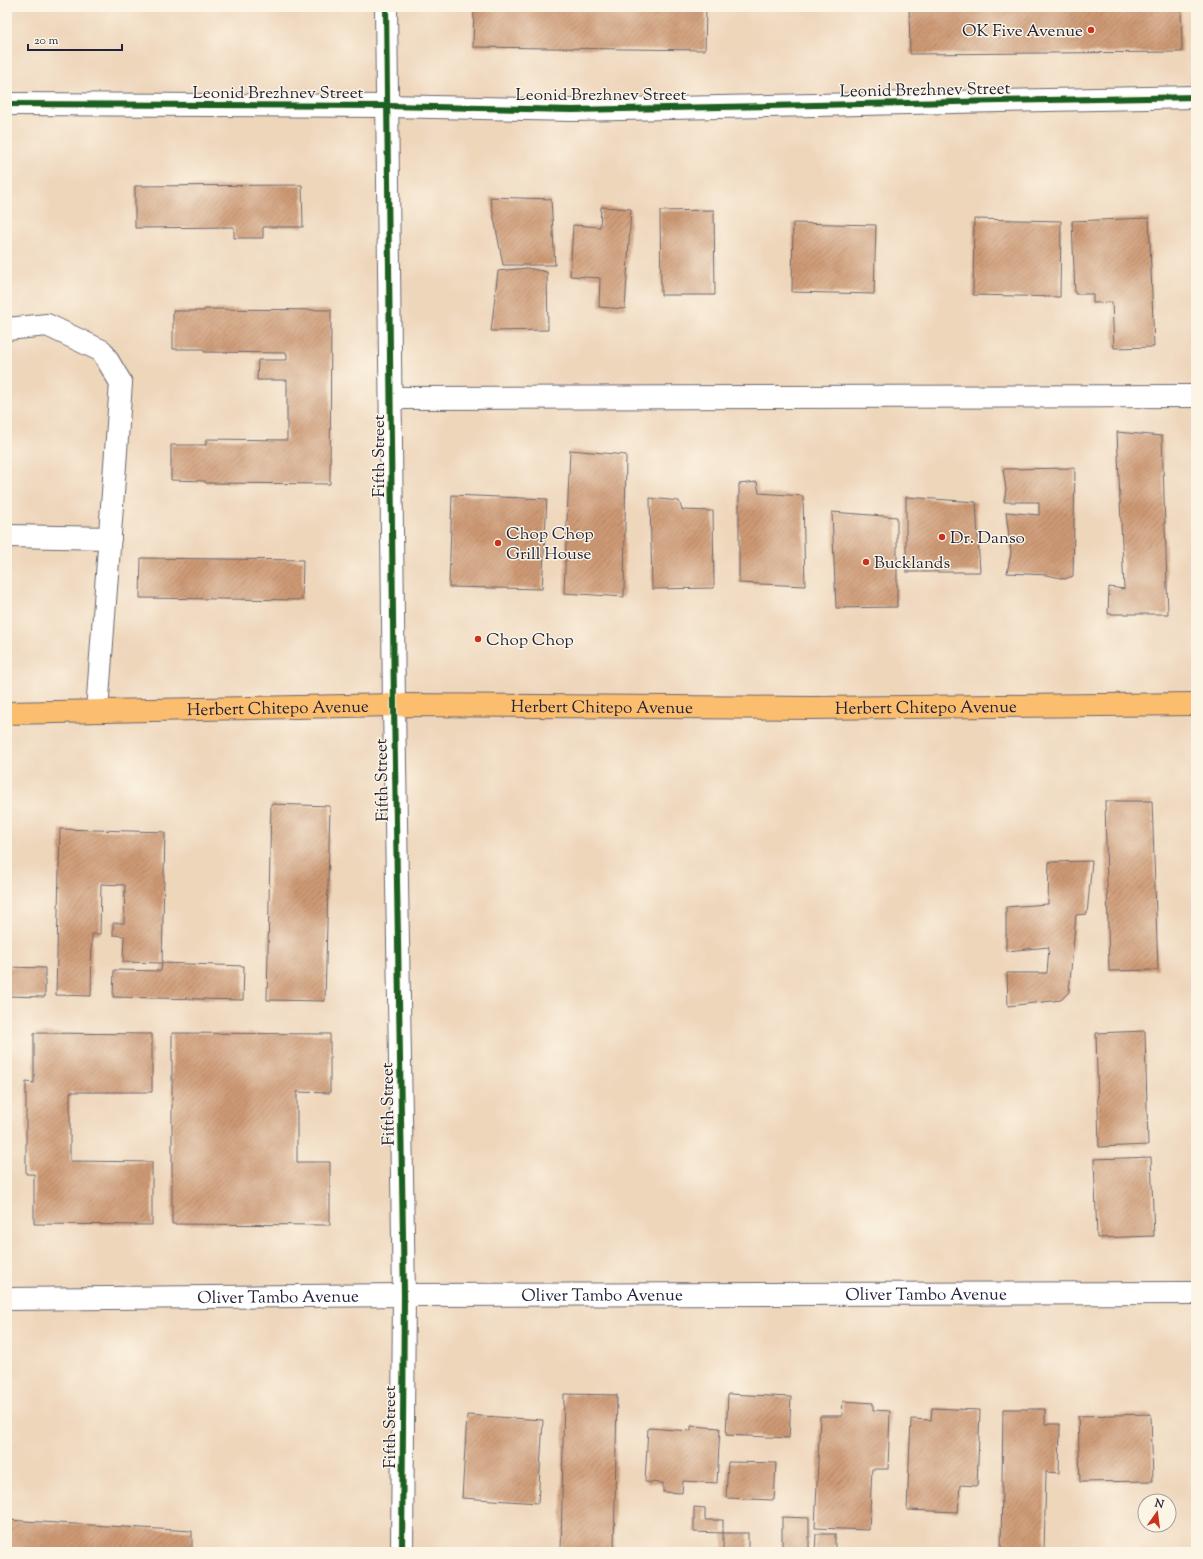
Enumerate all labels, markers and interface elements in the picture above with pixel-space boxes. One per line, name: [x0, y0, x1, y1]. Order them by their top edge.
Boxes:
place label: OK Five Avenue: [962, 20, 1083, 44]
marker: OK Five Avenue: [1086, 25, 1096, 35]
scale bar: [28, 26, 122, 52]
text: 20 m: [34, 32, 59, 50]
street label: Leonid Brezhnev Street: [839, 78, 1011, 104]
street label: Leonid Brezhnev Street: [193, 82, 364, 106]
street label: Leonid Brezhnev Street: [516, 84, 687, 108]
street label: Fifth Street: [368, 414, 392, 498]
place label: Chop Chop Grill House: [506, 523, 594, 567]
place label: Dr. Danso: [950, 527, 1025, 551]
marker: Dr. Danso: [937, 532, 947, 542]
marker: Chop Chop Grill House: [493, 538, 503, 548]
place label: Bucklands: [874, 552, 950, 576]
marker: Bucklands: [861, 557, 871, 567]
place label: Chop Chop: [486, 629, 574, 653]
marker: Chop Chop: [473, 634, 483, 644]
street label: Herbert Chitepo Avenue: [187, 696, 369, 723]
street label: Herbert Chitepo Avenue: [511, 696, 693, 721]
street label: Herbert Chitepo Avenue: [835, 696, 1017, 722]
street label: Fifth Street: [370, 738, 396, 822]
street label: Fifth Street: [376, 1062, 402, 1146]
street label: Oliver Tambo Avenue: [845, 1283, 1007, 1308]
street label: Oliver Tambo Avenue: [521, 1284, 683, 1309]
street label: Oliver Tambo Avenue: [197, 1285, 359, 1311]
street label: Fifth Street: [379, 1385, 403, 1469]
north arrow: [1137, 1493, 1177, 1533]
text: N: [1152, 1495, 1166, 1513]

